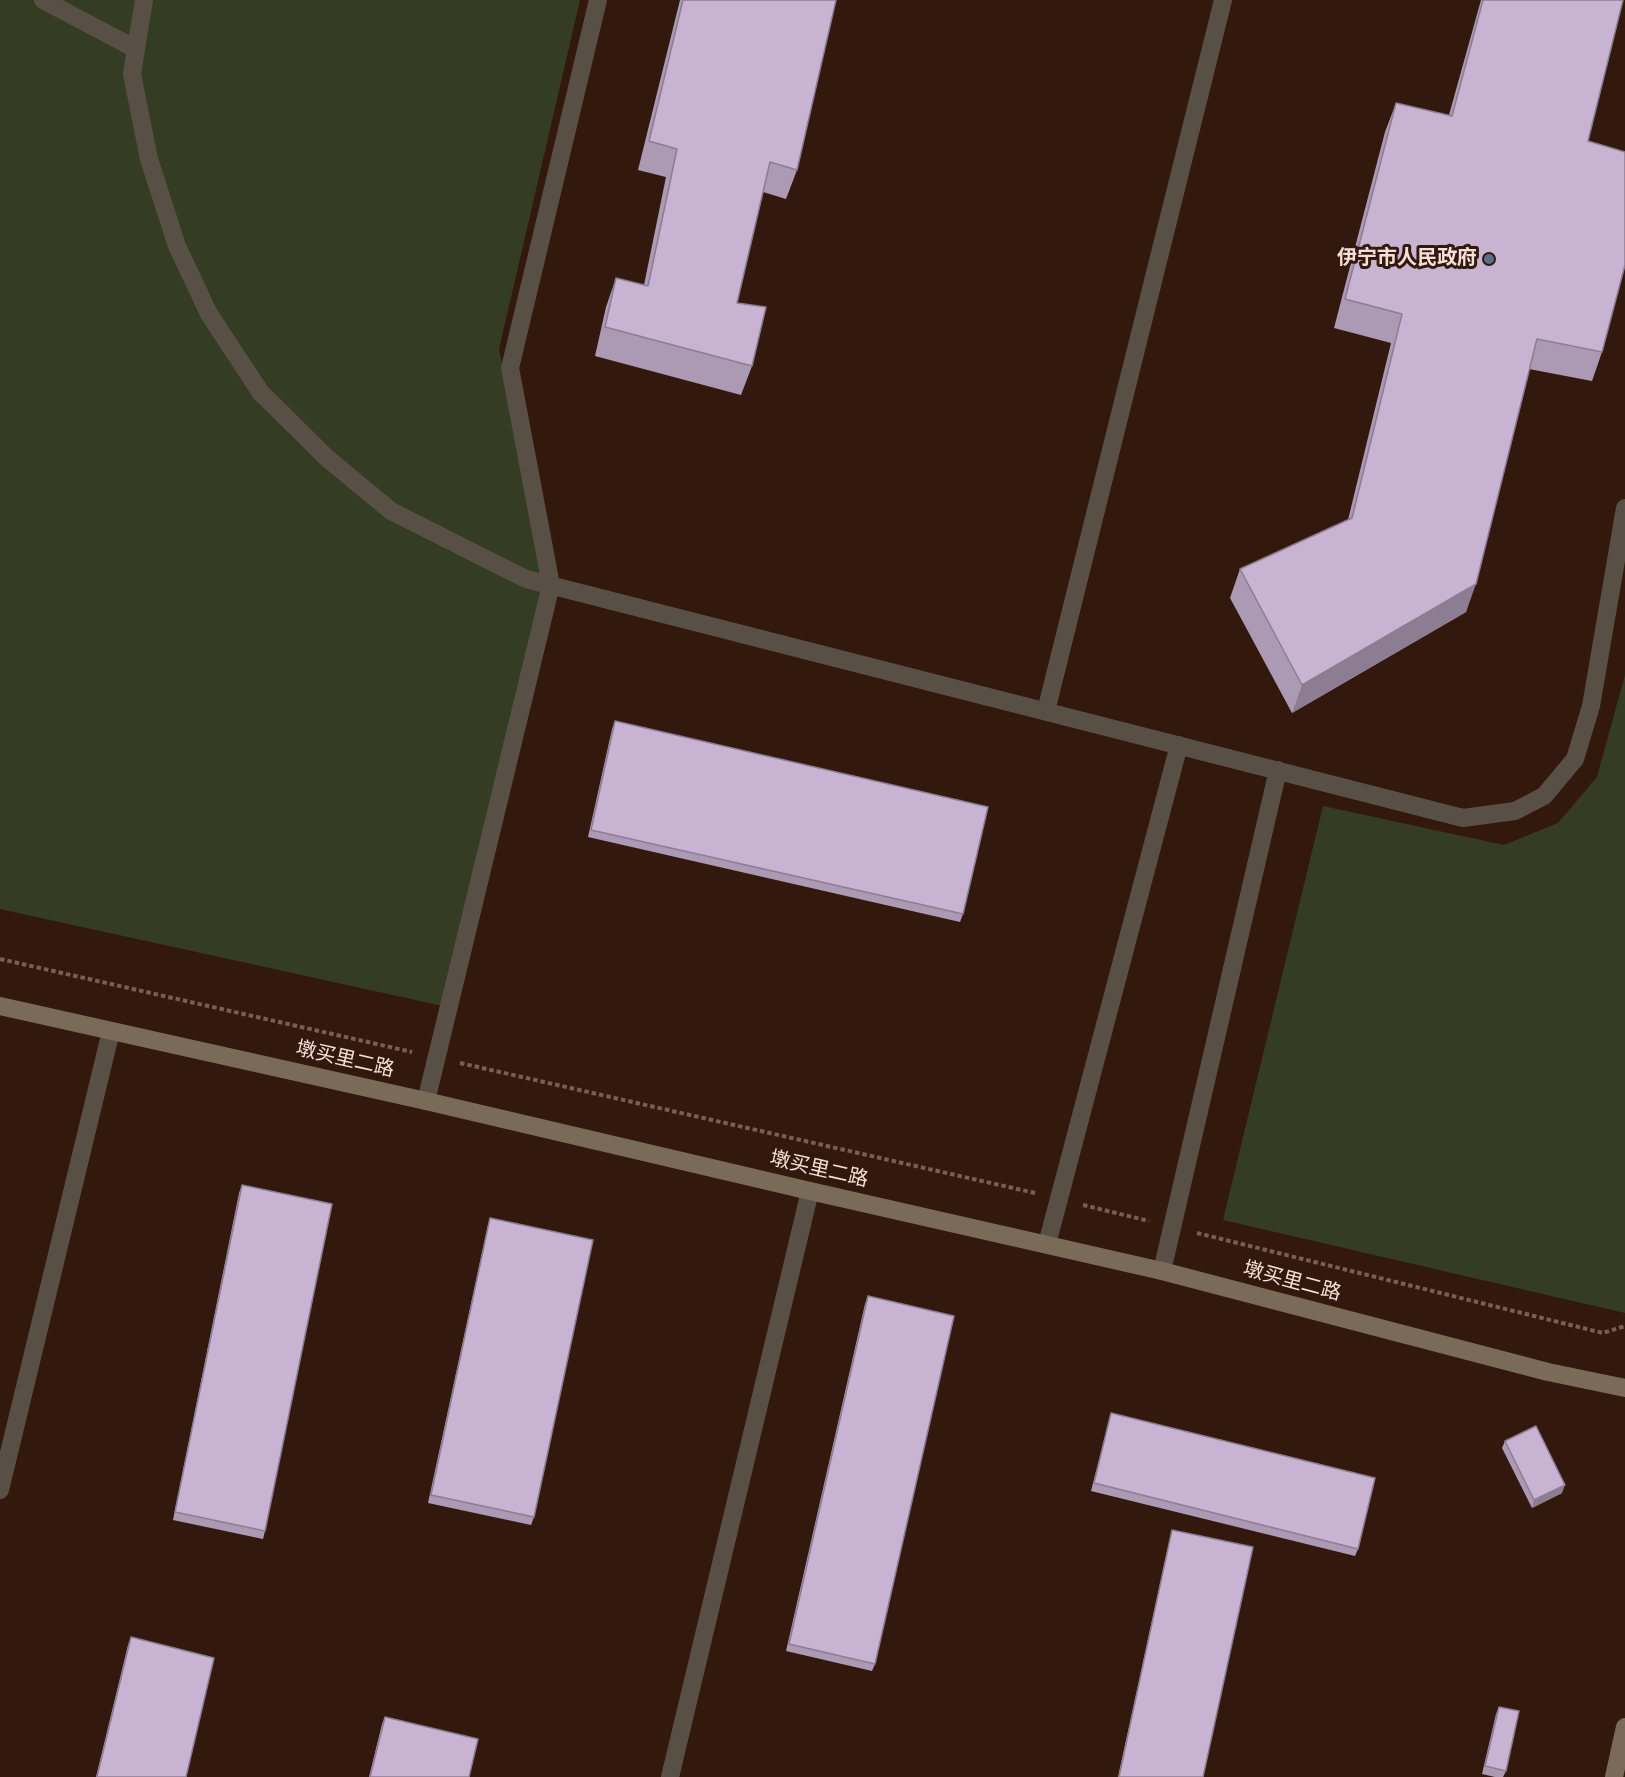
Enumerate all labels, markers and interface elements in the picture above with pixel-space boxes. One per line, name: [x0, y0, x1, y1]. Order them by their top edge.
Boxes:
place label: 伊宁市人民政府: [1337, 247, 1477, 271]
marker: 伊宁市人民政府: [1482, 252, 1496, 266]
street label: 墩买里二路: [294, 1037, 396, 1083]
street label: 墩买里二路: [768, 1147, 870, 1193]
street label: 墩买里二路: [1241, 1257, 1343, 1307]

